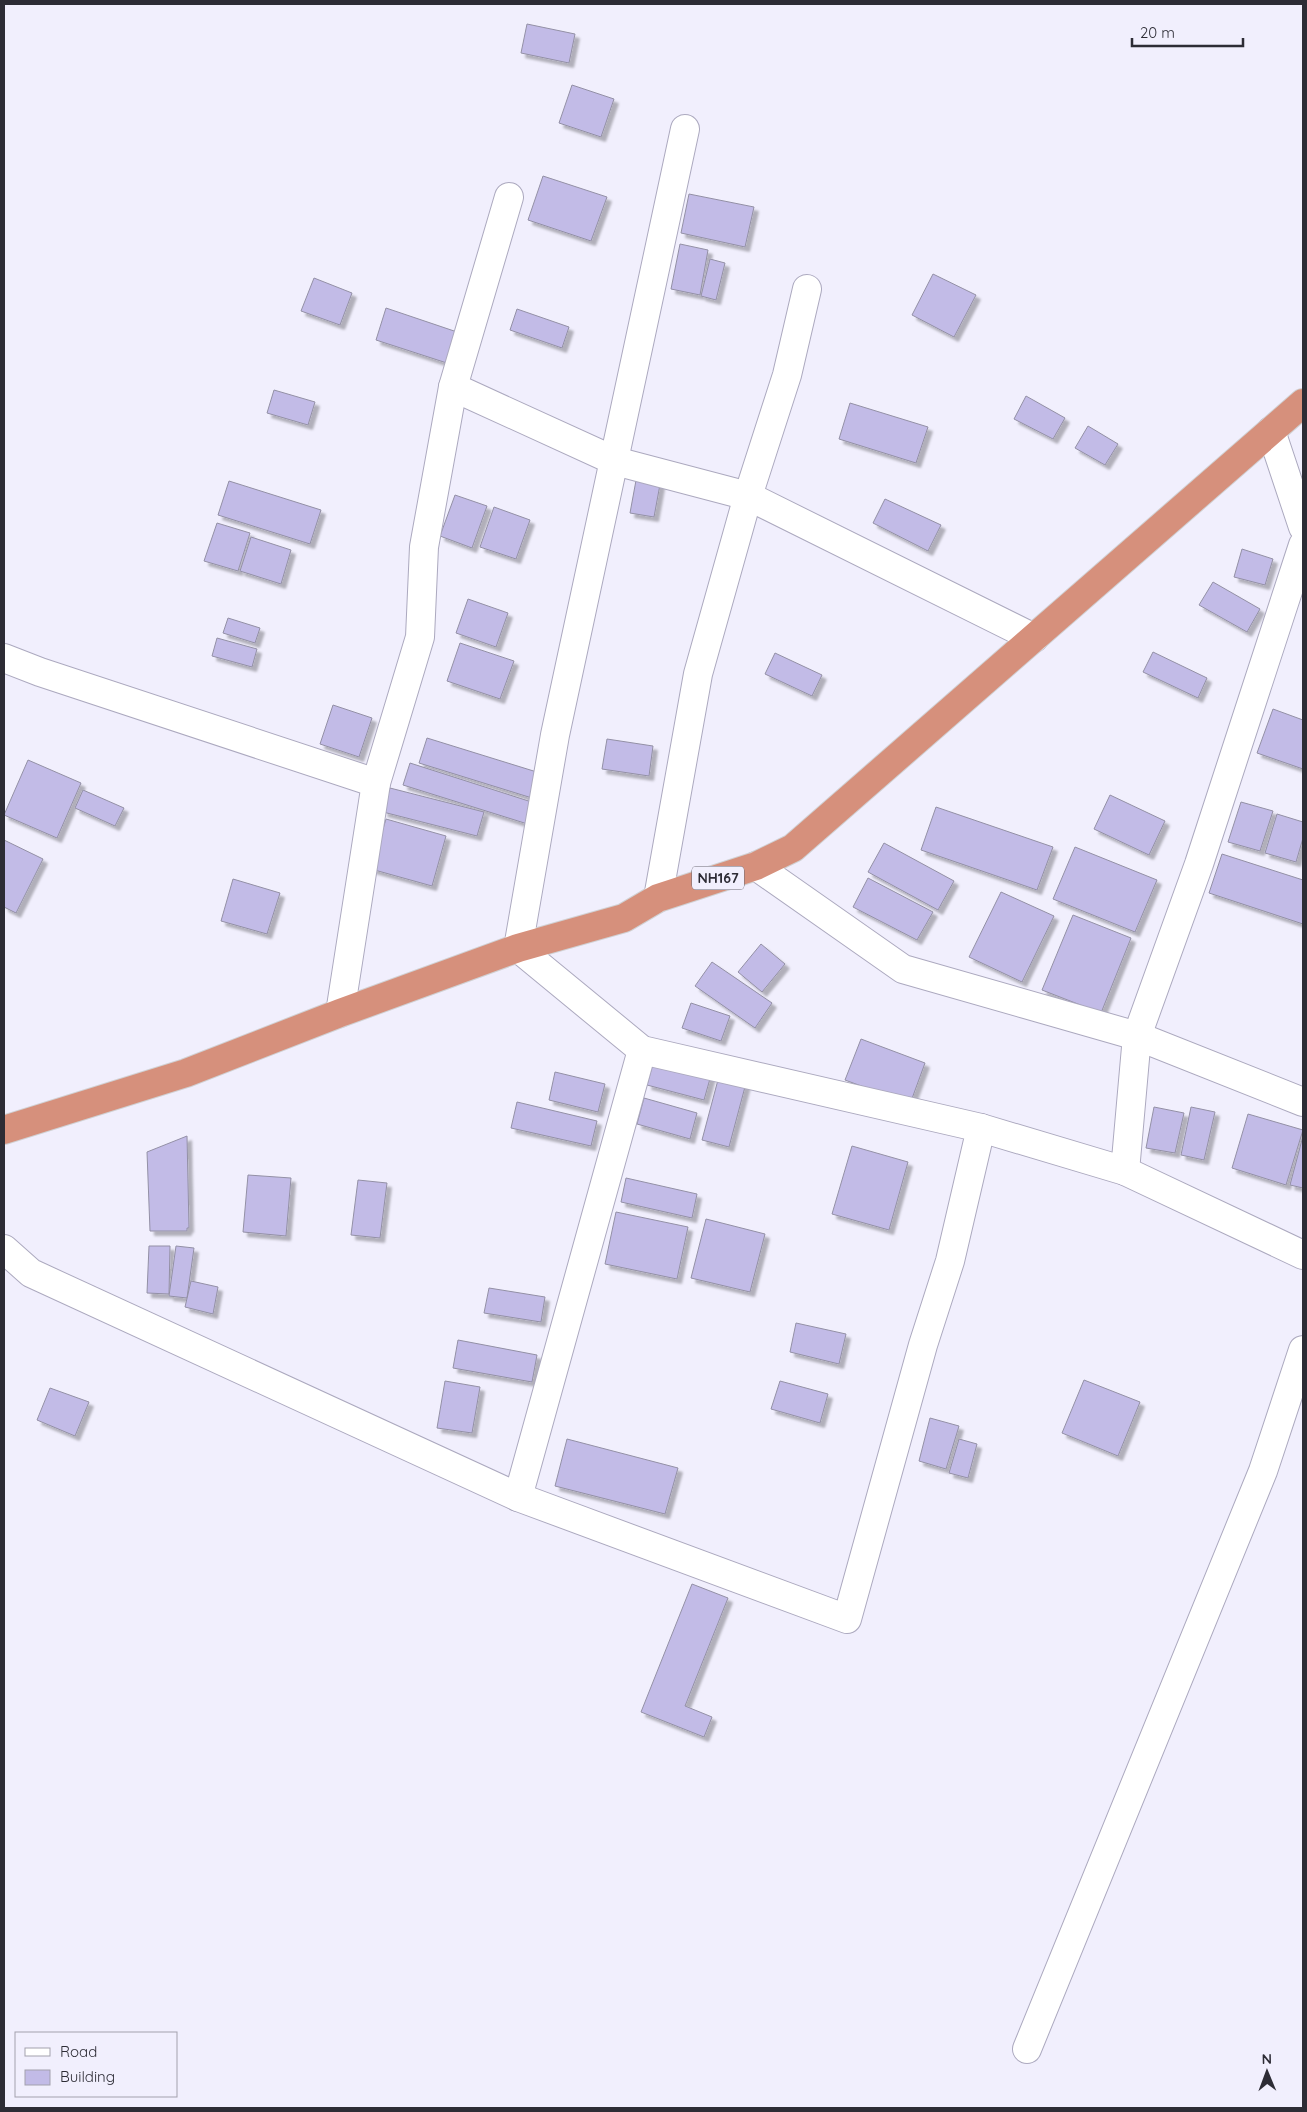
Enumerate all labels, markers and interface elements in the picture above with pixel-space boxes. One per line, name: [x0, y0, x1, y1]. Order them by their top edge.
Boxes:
scale bar: [1132, 15, 1243, 47]
text: 20 m: [1140, 23, 1175, 42]
road number: NH167: [692, 866, 744, 890]
legend: [15, 2032, 178, 2097]
text: Road: [60, 2042, 97, 2061]
north arrow: [1242, 2047, 1292, 2097]
text: N: [1261, 2050, 1272, 2068]
text: Building: [60, 2067, 115, 2086]

